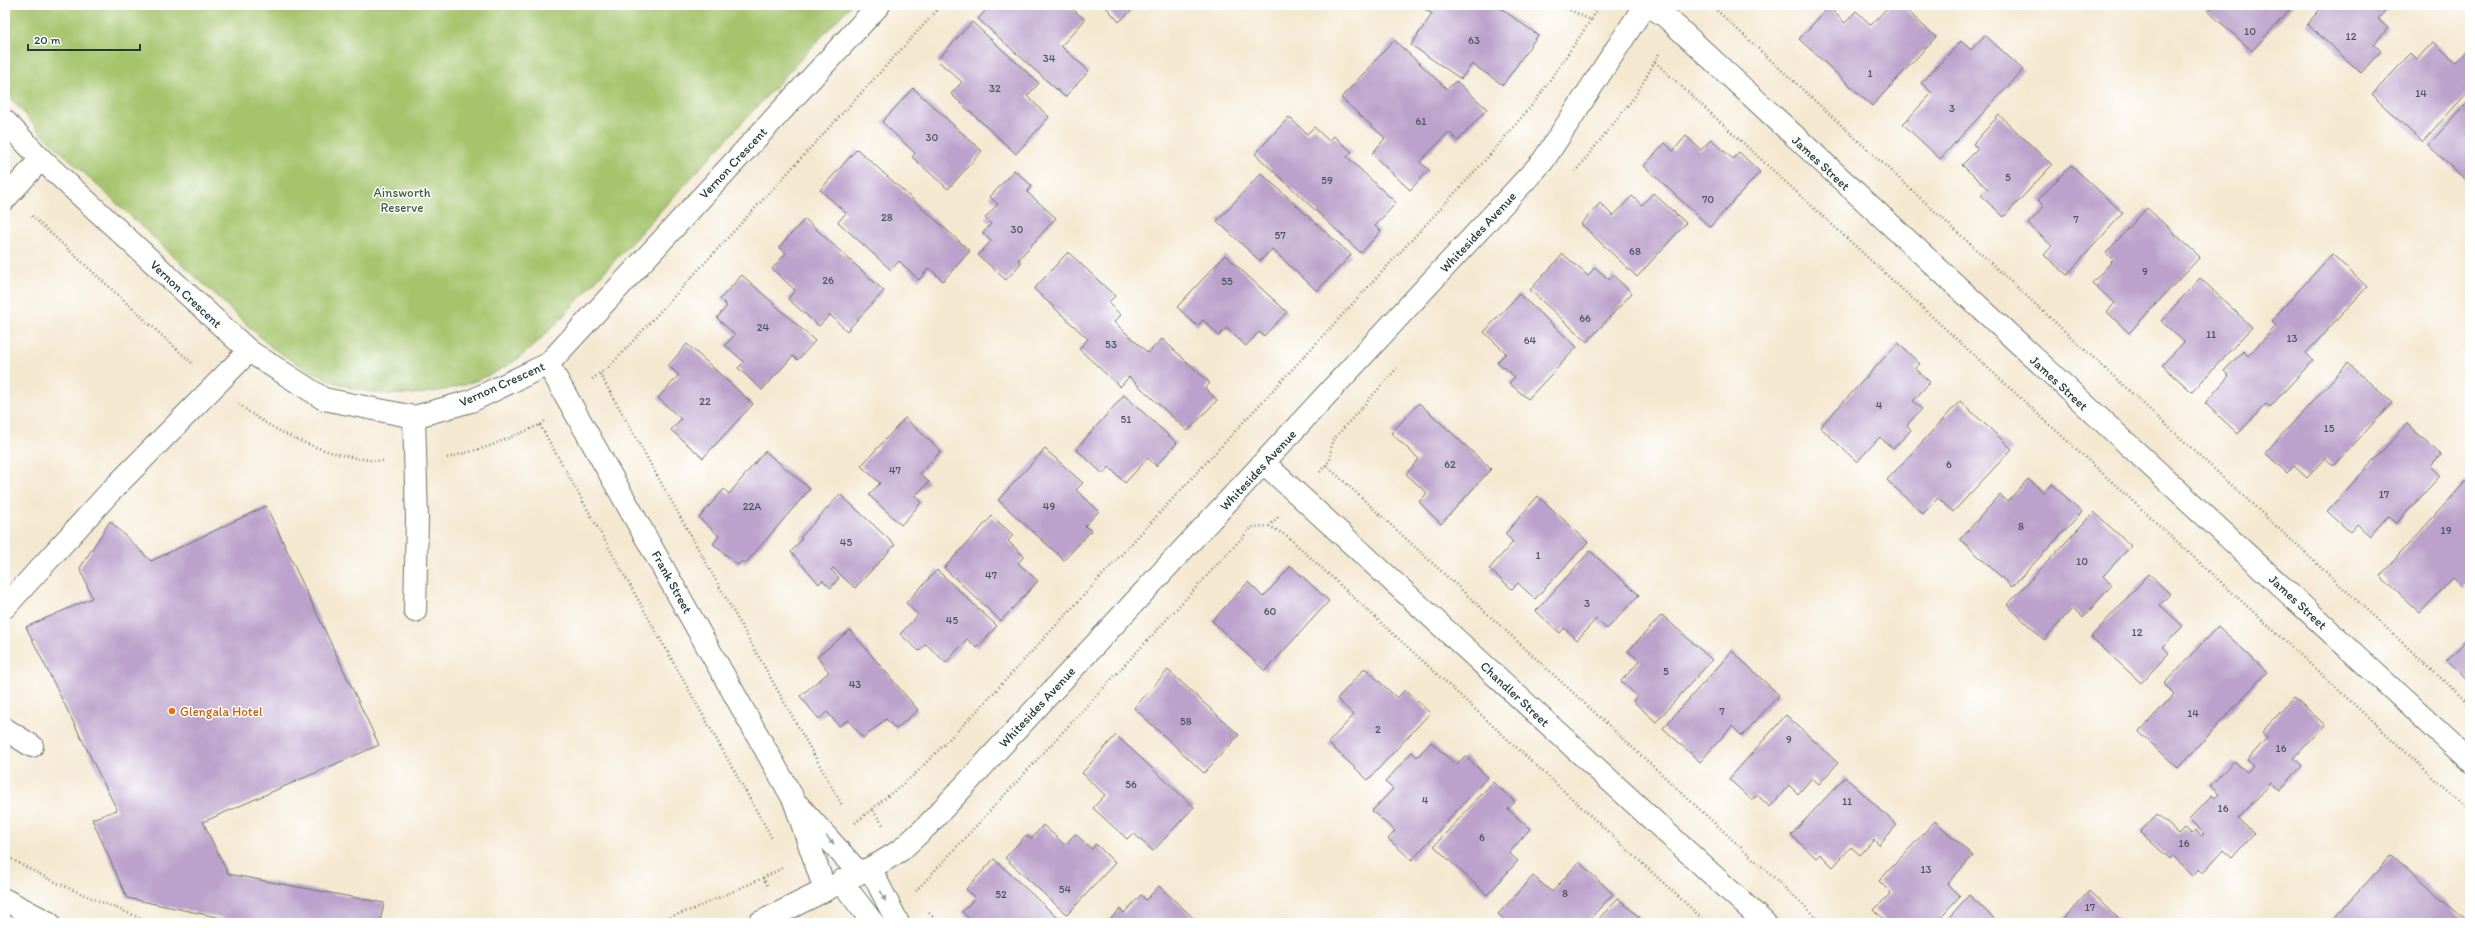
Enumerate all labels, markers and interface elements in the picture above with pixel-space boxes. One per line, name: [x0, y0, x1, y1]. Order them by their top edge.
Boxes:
house number: 10: [2244, 25, 2256, 38]
scale bar: [28, 26, 140, 52]
house number: 12: [2346, 30, 2357, 43]
text: 20 m: [34, 33, 61, 47]
house number: 63: [1468, 34, 1480, 47]
house number: 34: [1043, 52, 1056, 65]
house number: 1: [1867, 67, 1873, 80]
house number: 32: [989, 82, 1001, 95]
house number: 14: [2415, 87, 2427, 100]
house number: 3: [1949, 102, 1955, 115]
house number: 61: [1416, 115, 1426, 128]
street label: Vernon Crescent: [696, 124, 770, 202]
house number: 30: [926, 131, 939, 144]
street label: James Street: [1789, 132, 1853, 194]
house number: 5: [2005, 171, 2011, 184]
house number: 59: [1321, 174, 1333, 187]
park label: Ainsworth Reserve: [373, 185, 431, 215]
street label: Whitesides Avenue: [1437, 189, 1519, 275]
house number: 70: [1702, 193, 1714, 206]
house number: 28: [881, 211, 893, 224]
house number: 7: [2073, 213, 2079, 226]
house number: 30: [1011, 223, 1024, 236]
house number: 57: [1274, 229, 1286, 242]
house number: 68: [1629, 245, 1641, 258]
street label: Vernon Crescent: [147, 257, 225, 331]
house number: 9: [2142, 265, 2148, 278]
house number: 26: [822, 274, 834, 287]
house number: 55: [1221, 275, 1233, 288]
house number: 66: [1579, 312, 1591, 325]
house number: 24: [757, 321, 770, 334]
house number: 11: [2206, 328, 2216, 341]
house number: 13: [2286, 332, 2298, 345]
house number: 64: [1524, 334, 1537, 347]
house number: 53: [1105, 338, 1117, 351]
street label: James Street: [2027, 352, 2091, 414]
street label: Vernon Crescent: [457, 358, 547, 410]
house number: 22: [699, 395, 711, 408]
house number: 4: [1876, 399, 1883, 412]
house number: 51: [1121, 413, 1131, 426]
house number: 15: [2324, 422, 2335, 435]
street label: Whitesides Avenue: [1217, 427, 1299, 513]
house number: 62: [1444, 458, 1456, 471]
house number: 6: [1946, 458, 1952, 471]
house number: 47: [889, 464, 902, 477]
house number: 17: [2379, 488, 2390, 501]
house number: 22A: [743, 500, 761, 513]
house number: 49: [1043, 500, 1055, 513]
house number: 8: [2018, 520, 2024, 533]
house number: 19: [2441, 524, 2452, 537]
house number: 45: [840, 536, 852, 549]
street label: Frank Street: [649, 548, 695, 616]
house number: 1: [1535, 549, 1541, 562]
house number: 10: [2076, 555, 2088, 568]
house number: 47: [985, 569, 998, 582]
street label: James Street: [2266, 571, 2330, 633]
house number: 3: [1584, 597, 1590, 610]
house number: 60: [1264, 605, 1277, 618]
house number: 45: [946, 614, 958, 627]
house number: 12: [2132, 626, 2143, 639]
street label: Chandler Street: [1478, 658, 1553, 730]
street label: Whitesides Avenue: [996, 664, 1078, 750]
house number: 5: [1663, 665, 1669, 678]
house number: 43: [849, 678, 861, 691]
place label: Glengala Hotel: [180, 704, 263, 719]
house number: 7: [1719, 705, 1725, 718]
marker: Glengala Hotel: [167, 706, 177, 716]
house number: 14: [2187, 707, 2199, 720]
house number: 58: [1180, 715, 1192, 728]
house number: 2: [1375, 723, 1381, 736]
house number: 9: [1786, 733, 1792, 746]
house number: 16: [2276, 742, 2287, 755]
house number: 56: [1125, 778, 1137, 791]
house number: 4: [1422, 794, 1429, 807]
house number: 11: [1842, 795, 1852, 808]
house number: 16: [2218, 802, 2229, 815]
house number: 6: [1479, 831, 1485, 844]
one-way arrow: [825, 834, 834, 845]
house number: 16: [2179, 837, 2190, 850]
house number: 13: [1920, 863, 1932, 876]
house number: 54: [1059, 883, 1072, 896]
house number: 8: [1562, 887, 1568, 900]
house number: 52: [995, 888, 1007, 901]
one-way arrow: [880, 890, 886, 901]
house number: 17: [2085, 901, 2096, 914]

